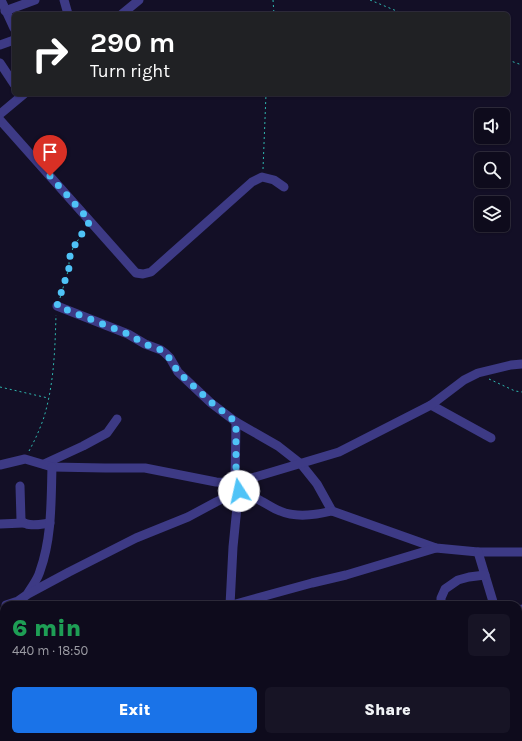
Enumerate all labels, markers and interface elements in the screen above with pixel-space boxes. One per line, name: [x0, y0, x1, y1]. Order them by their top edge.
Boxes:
text: 290 m: [90, 26, 175, 59]
icon: right: [24, 28, 76, 80]
text: Turn right: [90, 60, 170, 82]
map controls: [474, 108, 510, 232]
button: sound: [474, 108, 510, 144]
pin: [33, 135, 67, 176]
icon: arrive: [39, 141, 61, 163]
button: search: [474, 152, 510, 188]
button: layers: [474, 196, 510, 232]
position arrow: [218, 470, 260, 512]
text: 6 min: [12, 614, 81, 642]
button: close: [468, 614, 510, 656]
text: 440 m · 18:50: [12, 643, 88, 658]
button: Exit: [12, 687, 257, 733]
button: Share: [265, 687, 510, 733]

